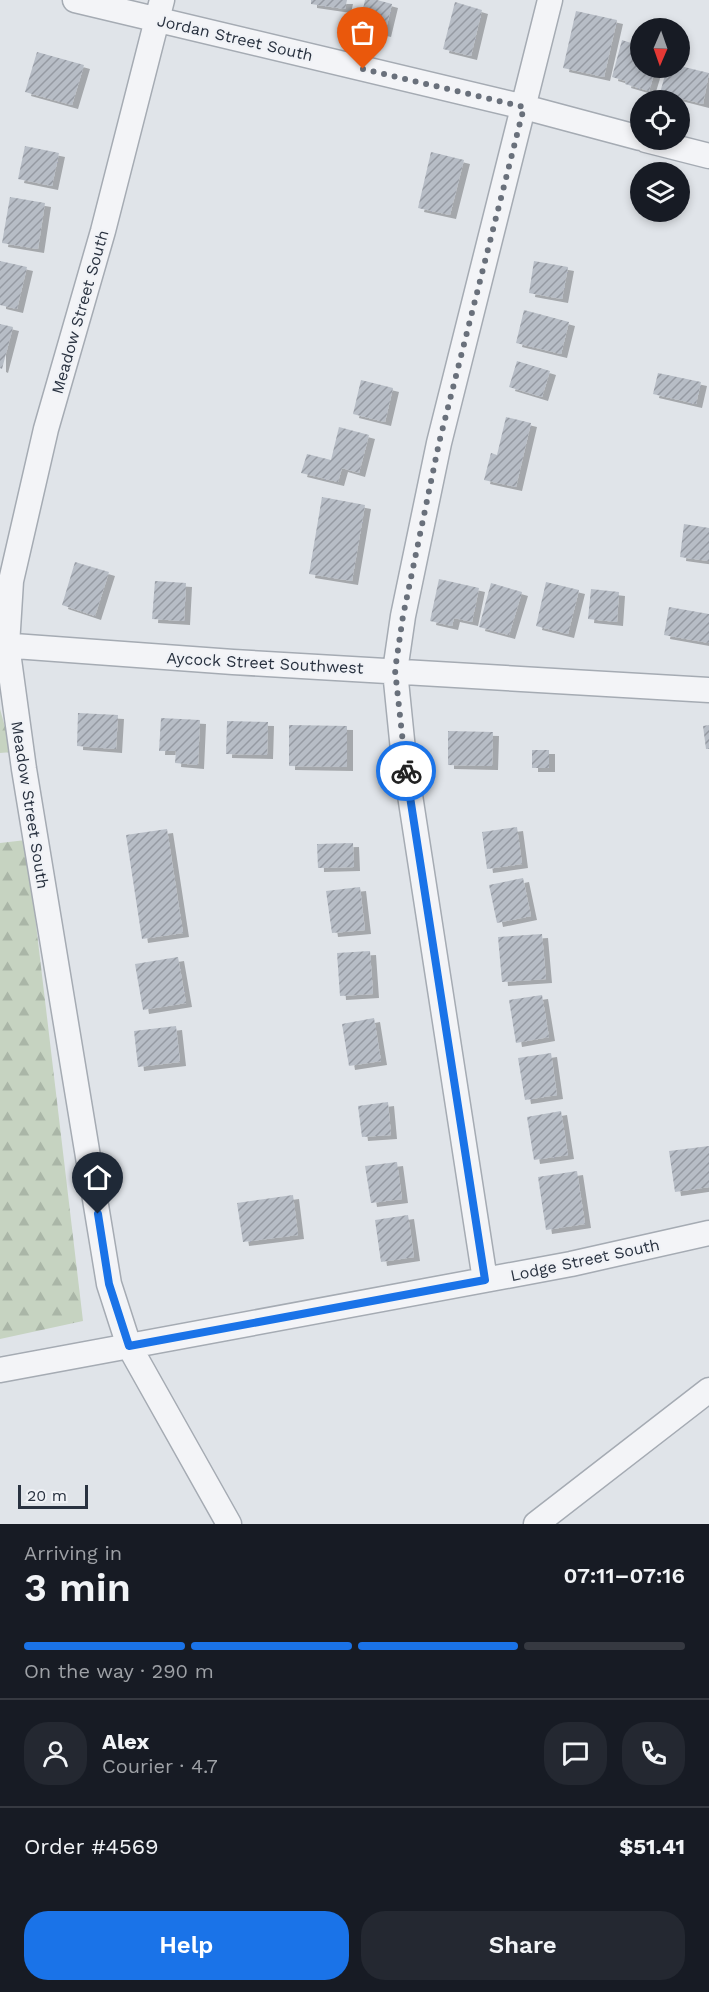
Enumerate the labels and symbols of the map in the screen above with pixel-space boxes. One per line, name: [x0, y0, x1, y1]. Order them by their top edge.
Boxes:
pin: [337, 7, 388, 69]
street label: Jordan Street South: [155, 11, 315, 65]
north arrow: [630, 18, 690, 78]
street label: Meadow Street South: [47, 228, 113, 396]
street label: Aycock Street Southwest: [166, 648, 364, 678]
street label: Meadow Street South: [7, 720, 53, 890]
courier: [376, 741, 436, 801]
pin: [72, 1152, 123, 1214]
street label: Lodge Street South: [509, 1235, 661, 1285]
scale bar: [18, 1482, 88, 1510]

